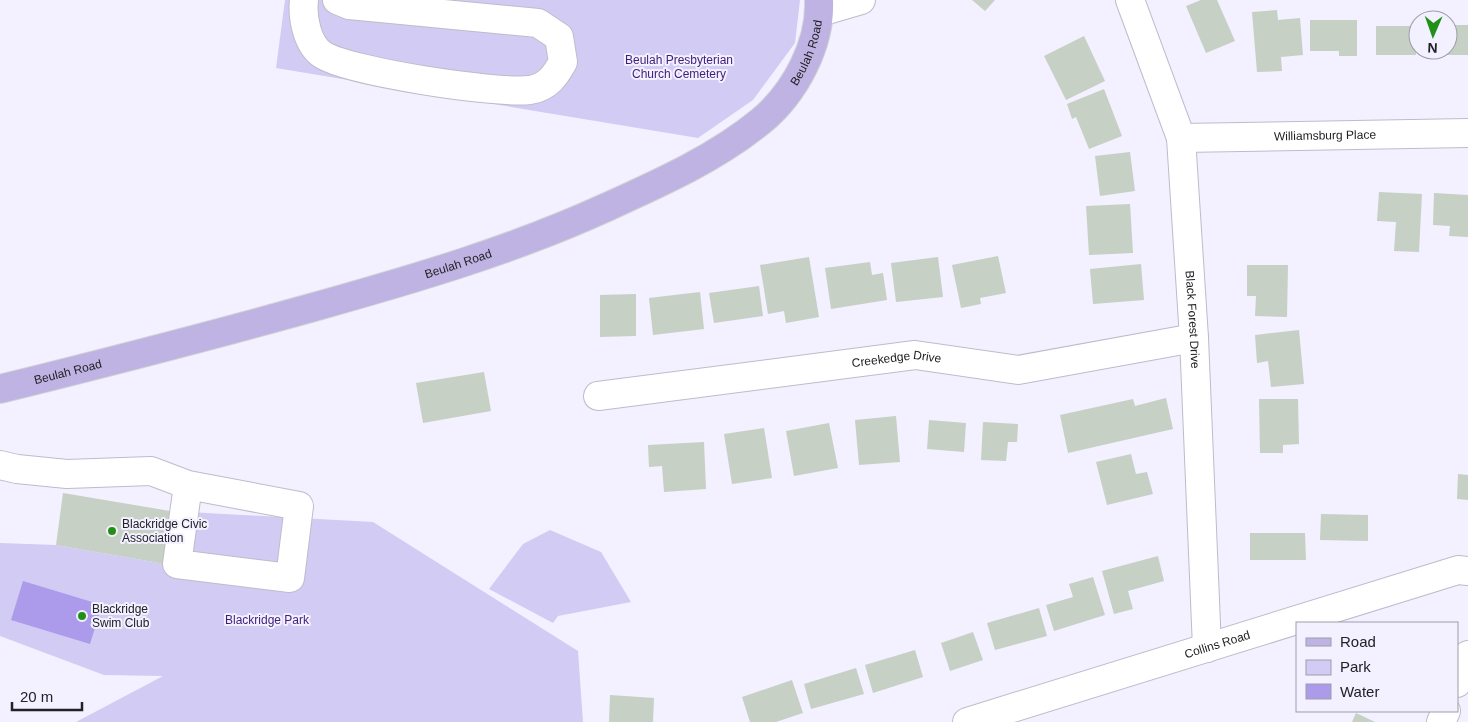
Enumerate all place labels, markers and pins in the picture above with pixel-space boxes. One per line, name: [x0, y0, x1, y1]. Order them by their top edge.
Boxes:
place label: Blackridge Civic Association: [122, 517, 207, 545]
marker: Blackridge Civic Association: [106, 525, 118, 537]
place label: Blackridge Swim Club: [92, 602, 150, 630]
marker: Blackridge Swim Club: [76, 610, 88, 622]

